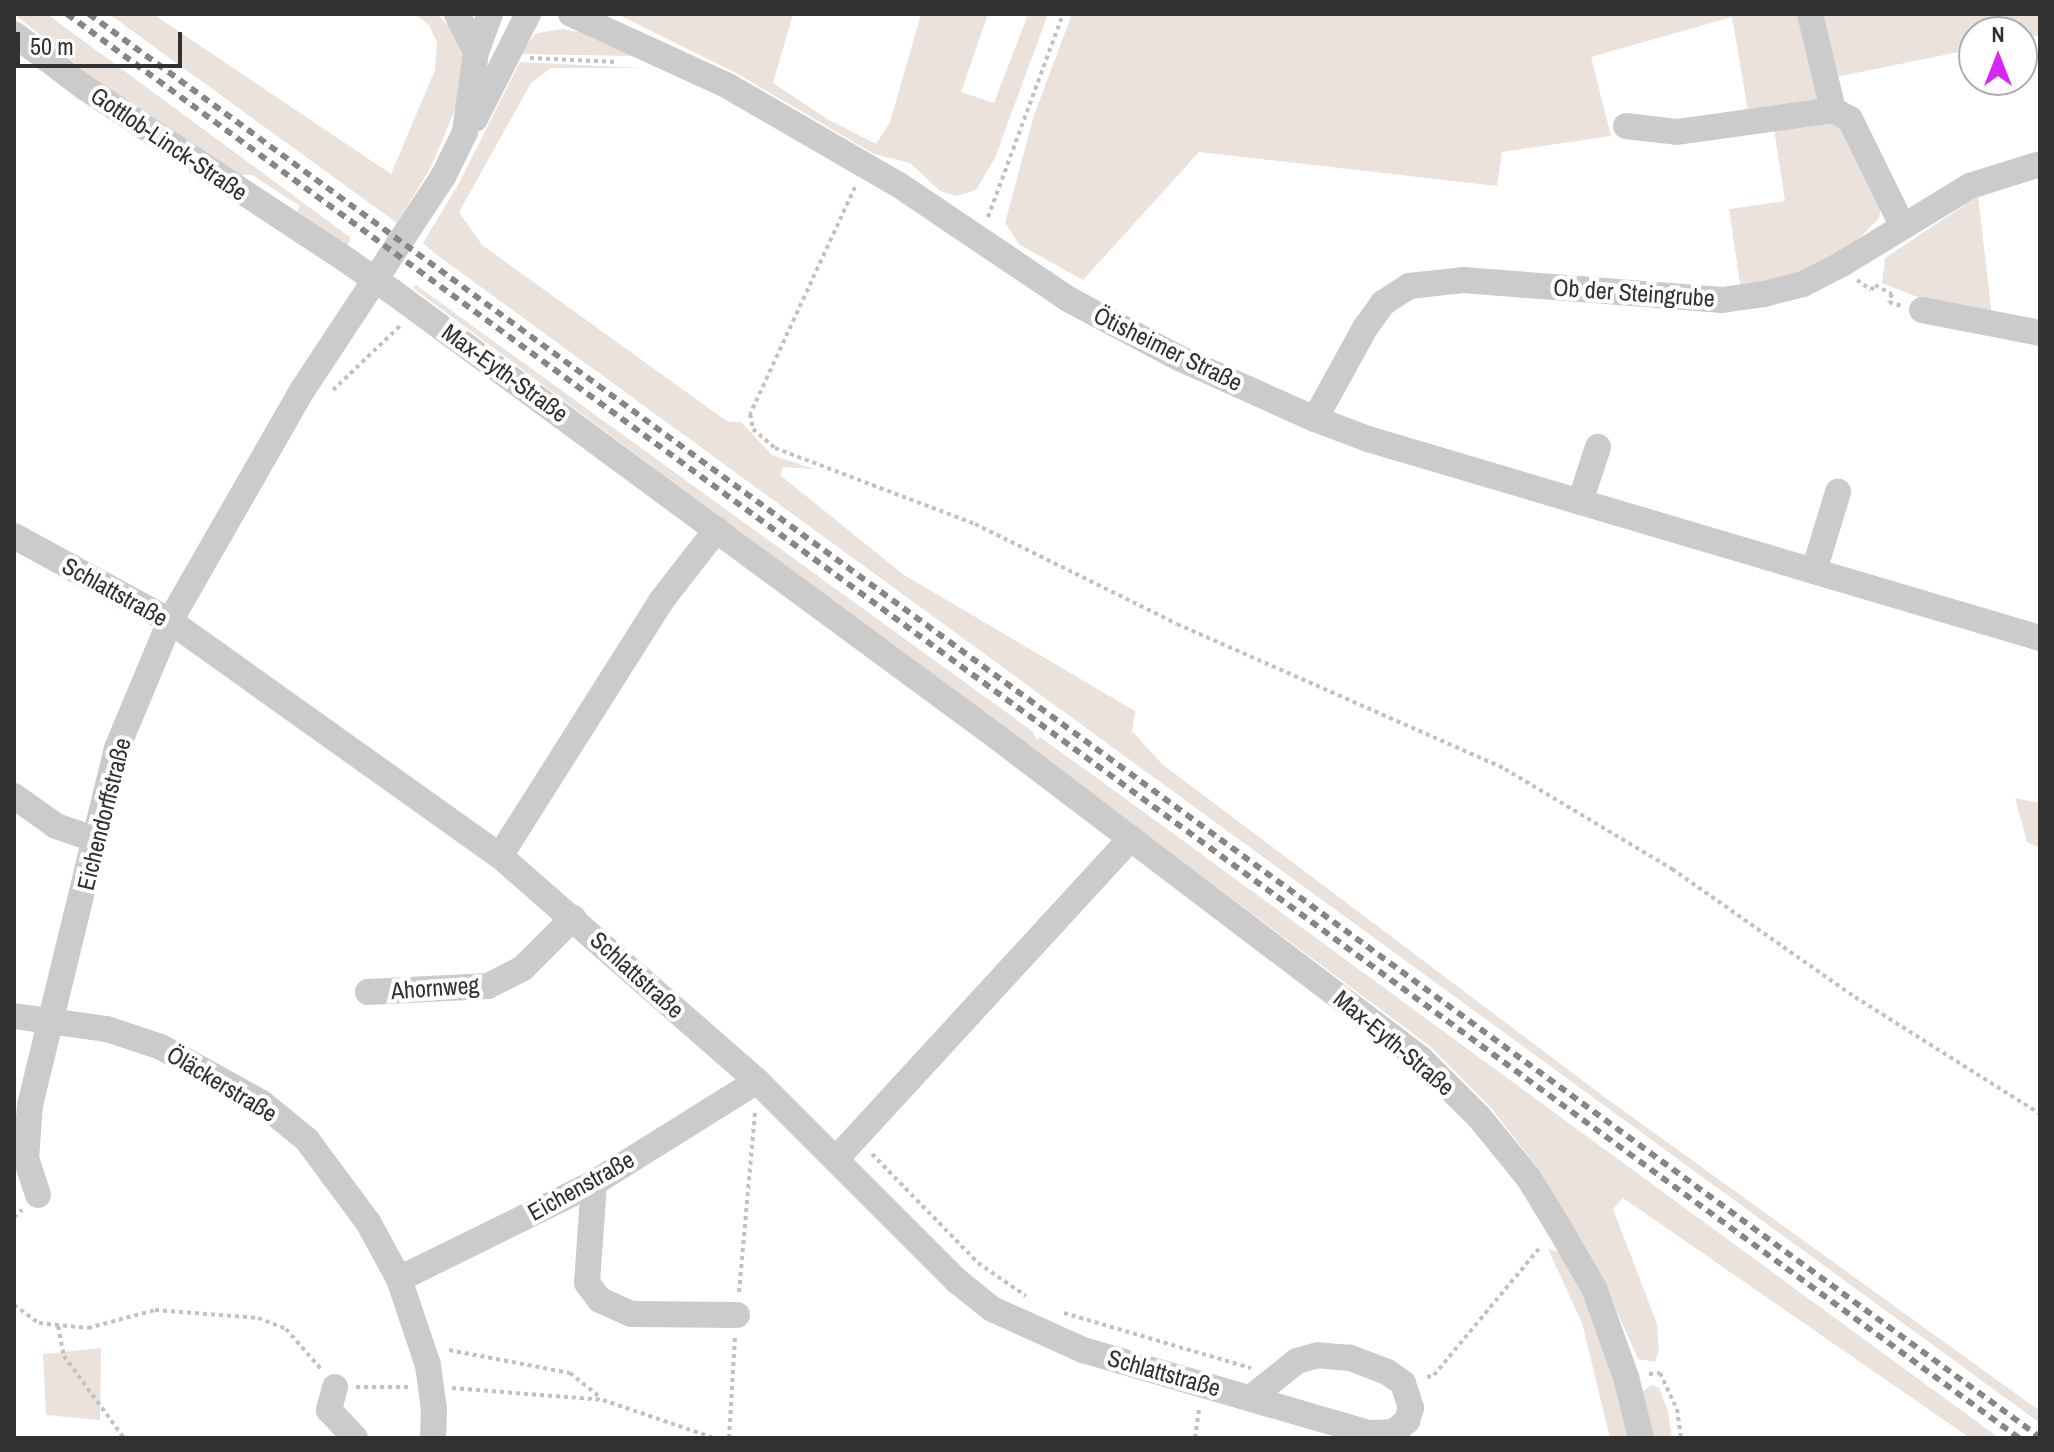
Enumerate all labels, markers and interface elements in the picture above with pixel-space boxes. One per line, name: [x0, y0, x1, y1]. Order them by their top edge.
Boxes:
scale bar: [20, 16, 186, 66]
north arrow: [1958, 16, 2038, 96]
text: N: [1991, 19, 2005, 49]
text: 50 m: [30, 30, 74, 62]
street label: Gottlob-Linck-Straße: [85, 81, 253, 207]
street label: Ob der Steingrube: [1552, 273, 1716, 313]
street label: Ötisheimer Straße: [1089, 301, 1247, 397]
street label: Max-Eyth-Straße: [436, 318, 574, 428]
street label: Schlattstraße: [57, 551, 173, 633]
street label: Eichendorffstraße: [71, 735, 137, 893]
street label: Schlattstraße: [584, 926, 690, 1024]
street label: Ahornweg: [390, 971, 480, 1005]
street label: Max-Eyth-Straße: [1328, 984, 1460, 1102]
street label: Öläckerstraße: [162, 1040, 282, 1128]
street label: Eichenstraße: [523, 1145, 639, 1227]
street label: Schlattstraße: [1104, 1343, 1224, 1403]

